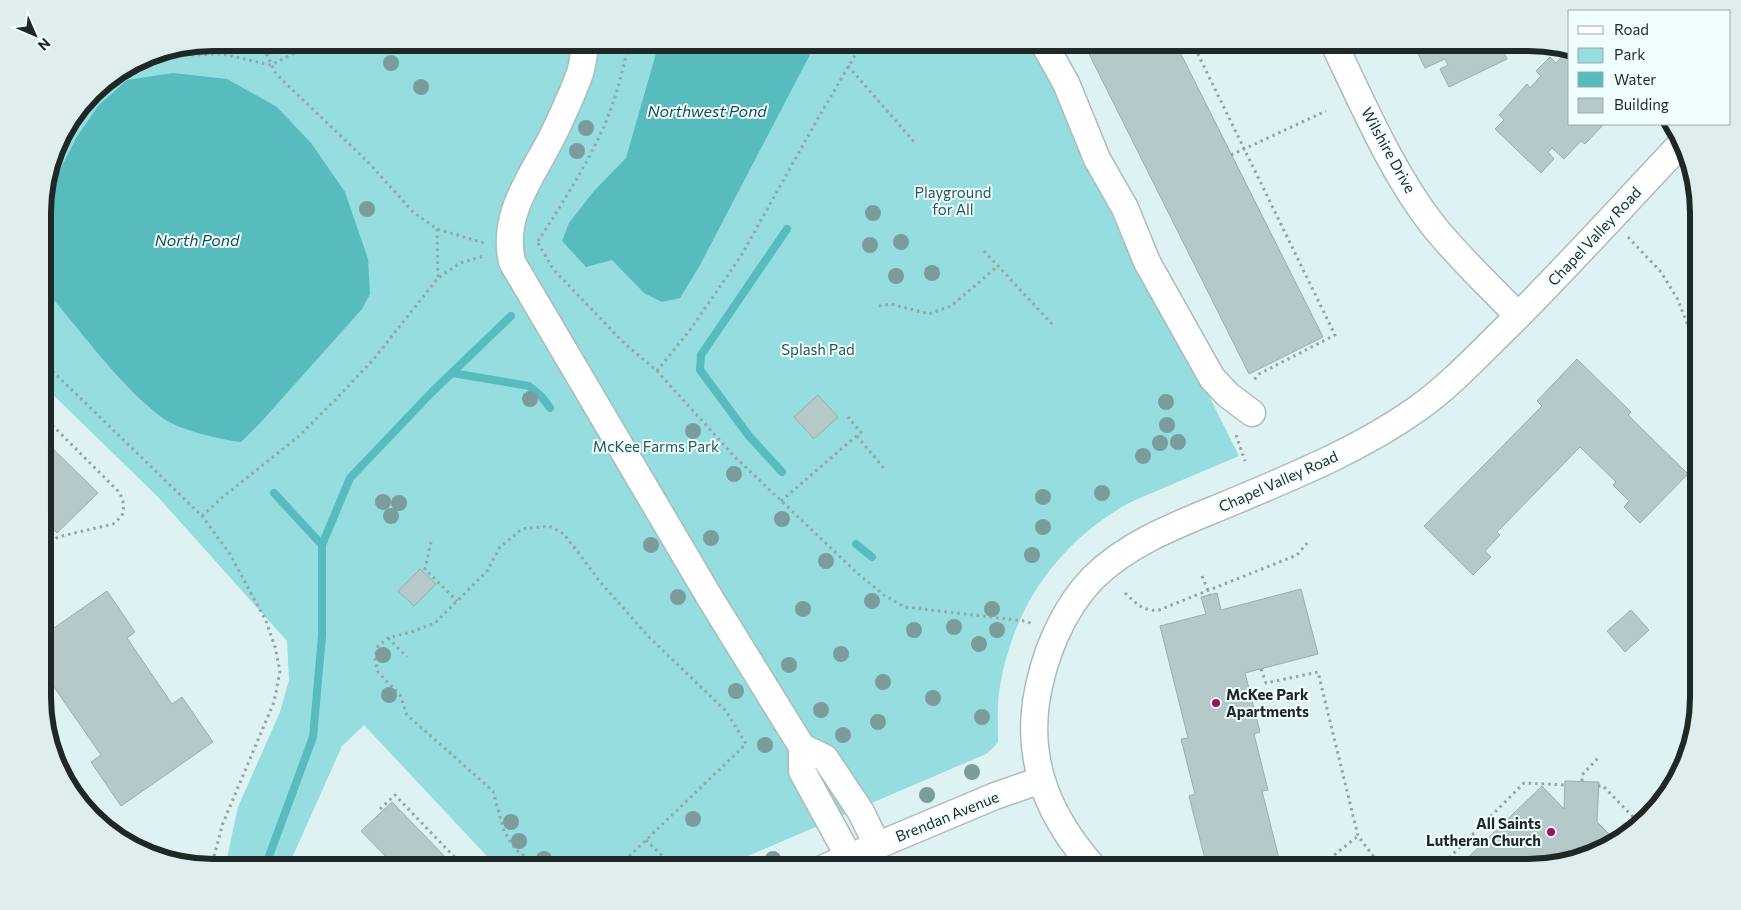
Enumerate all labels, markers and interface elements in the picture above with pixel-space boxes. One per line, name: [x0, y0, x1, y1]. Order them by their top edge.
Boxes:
north arrow: [10, 10, 60, 60]
legend: [1568, 10, 1731, 125]
text: Road: [1614, 20, 1649, 38]
text: N: [35, 35, 54, 54]
text: Park: [1614, 45, 1645, 63]
text: Water: [1614, 70, 1656, 88]
text: Building: [1614, 95, 1669, 113]
water label: Northwest Pond: [647, 101, 767, 120]
street label: Wilshire Drive: [1358, 104, 1420, 196]
park label: Playground for All: [915, 183, 991, 218]
street label: Chapel Valley Road: [1544, 183, 1644, 289]
water label: North Pond: [155, 230, 240, 249]
park label: Splash Pad: [781, 340, 855, 358]
park label: McKee Farms Park: [593, 437, 719, 455]
street label: Chapel Valley Road: [1216, 447, 1340, 515]
place label: McKee Park Apartments: [1226, 685, 1309, 720]
marker: McKee Park Apartments: [1210, 697, 1222, 709]
street label: Brendan Avenue: [893, 787, 1001, 845]
place label: All Saints Lutheran Church: [1426, 814, 1541, 849]
marker: All Saints Lutheran Church: [1545, 826, 1557, 838]

